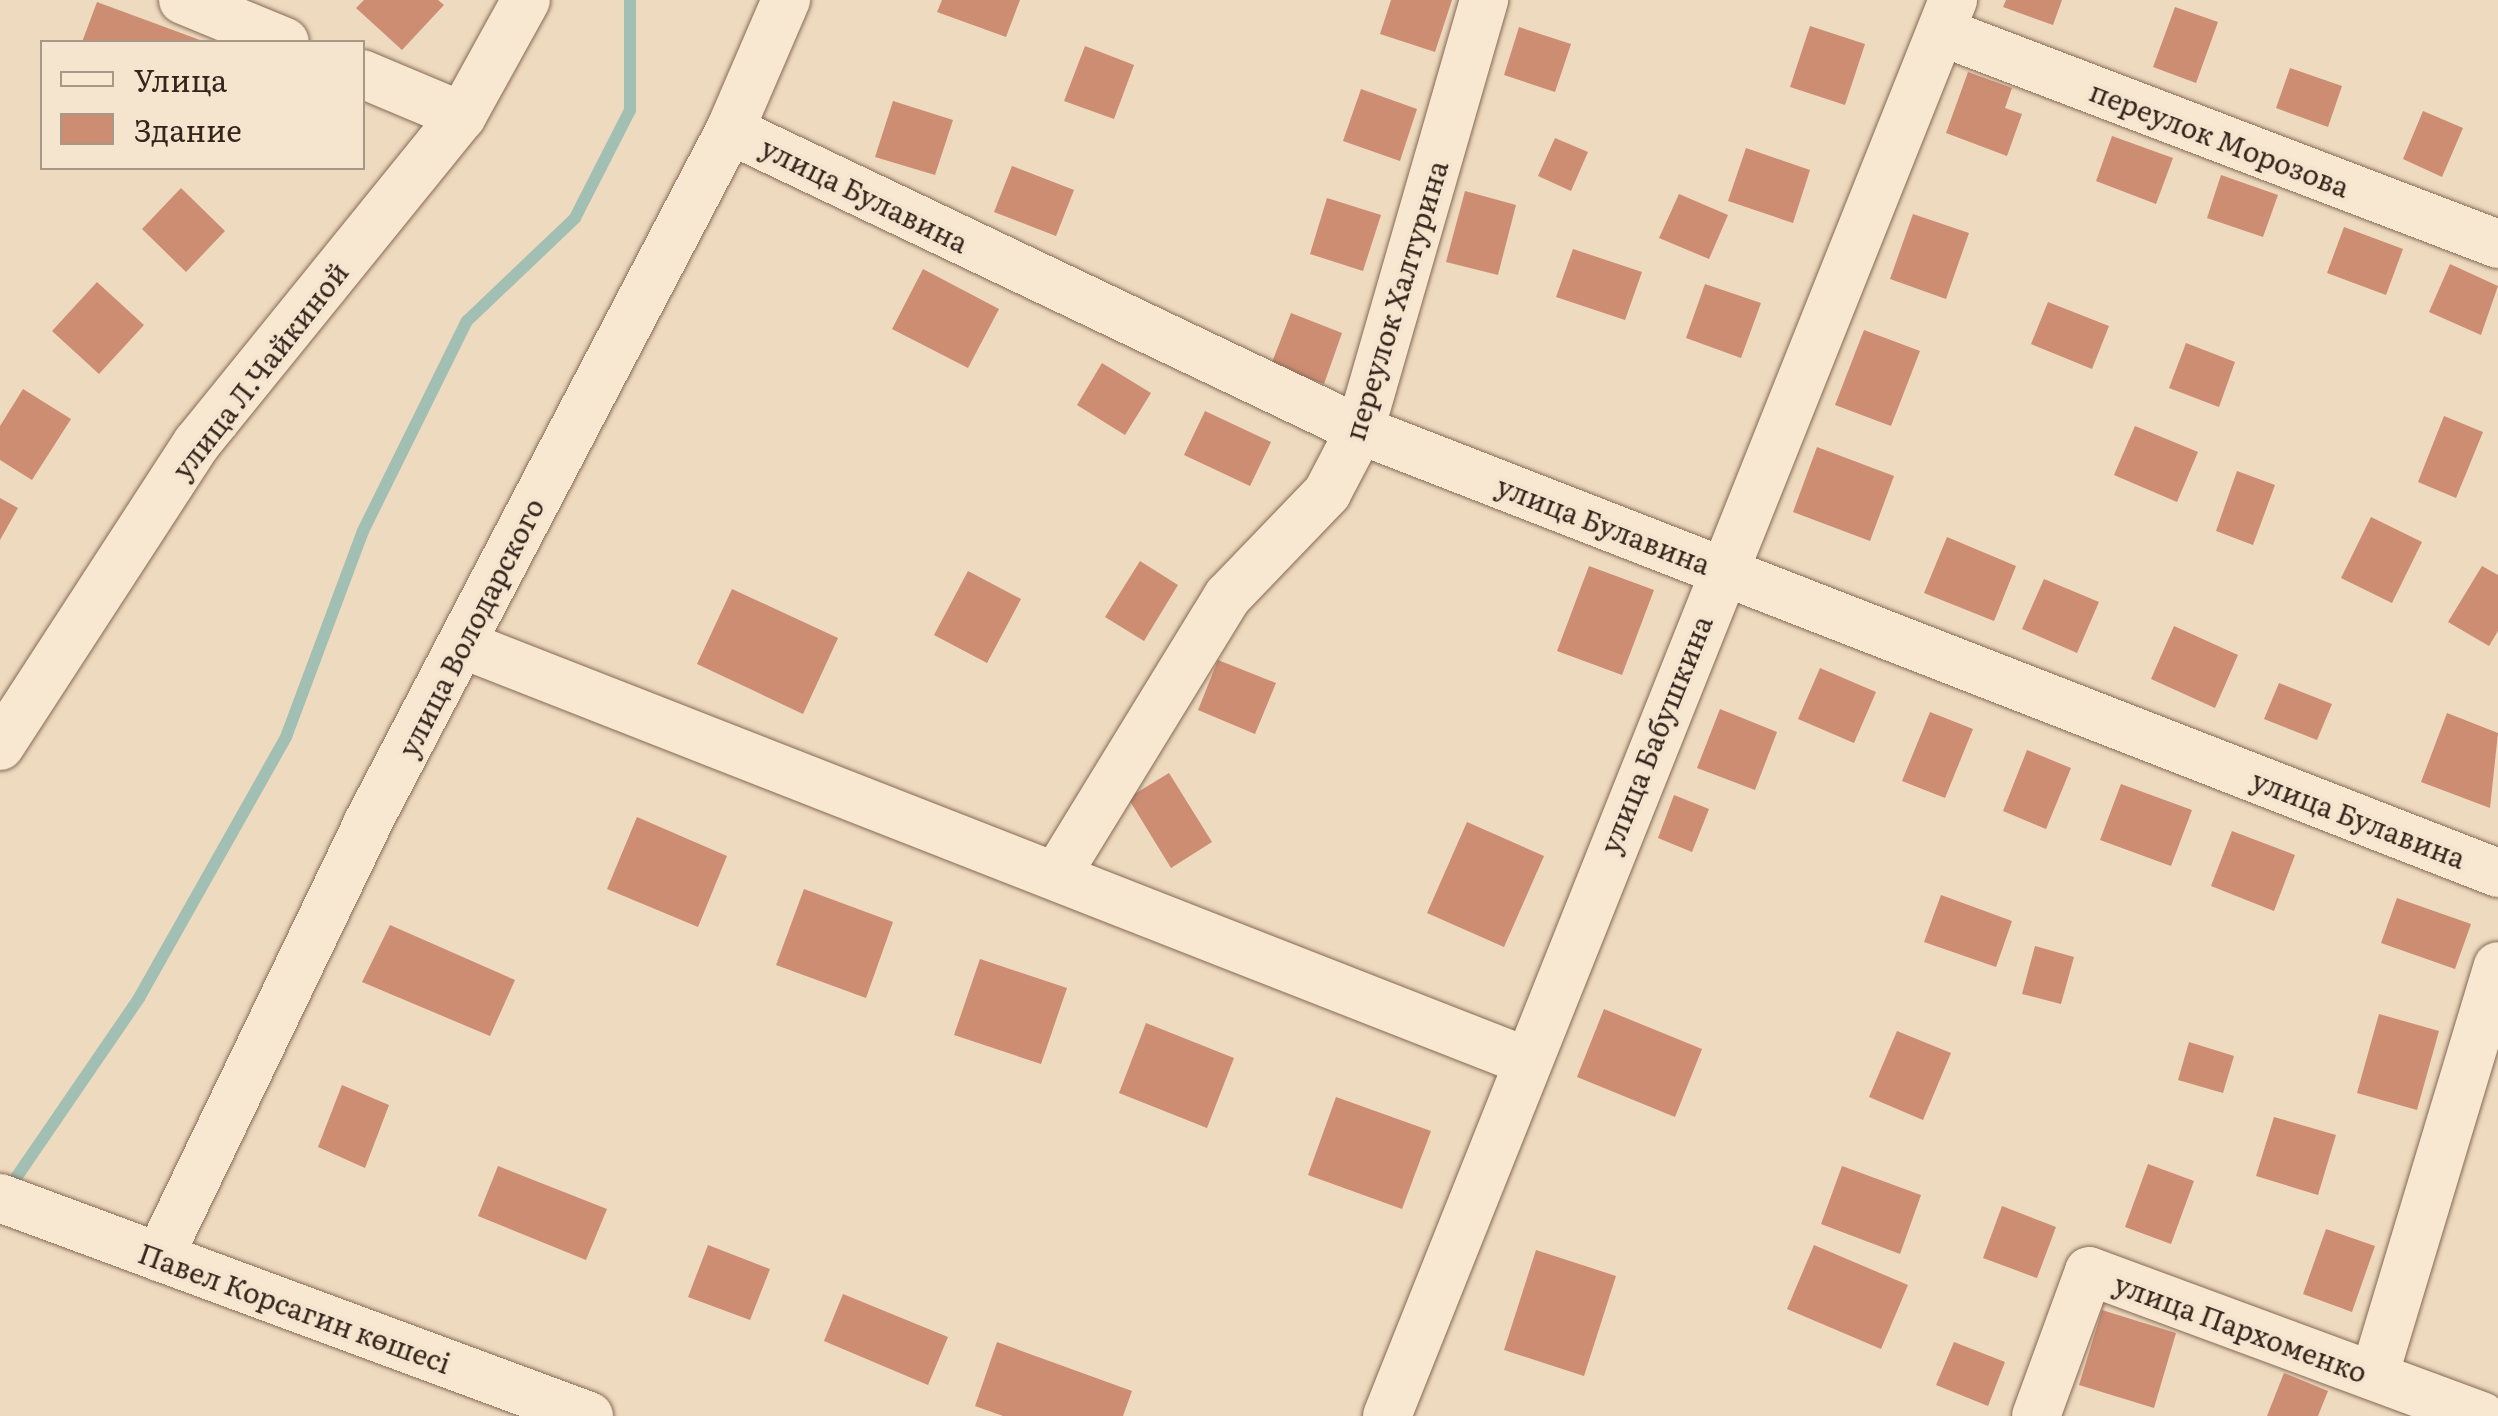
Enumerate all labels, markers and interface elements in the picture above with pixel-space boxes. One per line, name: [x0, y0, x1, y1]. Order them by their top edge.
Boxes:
legend: [40, 40, 365, 170]
text: Улица: [134, 57, 227, 101]
street label: переулок Морозова: [2085, 73, 2355, 203]
text: Здание: [134, 107, 242, 151]
street label: улица Булавина: [756, 129, 974, 259]
street label: переулок Халтурина: [1336, 156, 1454, 444]
street label: улица Л.Чайкиной: [164, 255, 354, 485]
street label: улица Булавина: [1492, 468, 1716, 580]
street label: улица Володарского: [390, 492, 550, 762]
street label: улица Бабушкина: [1592, 610, 1718, 858]
street label: улица Булавина: [2247, 762, 2471, 874]
street label: Павел Корсагин көшесі: [134, 1235, 456, 1379]
street label: улица Пархоменко: [2110, 1266, 2372, 1388]

